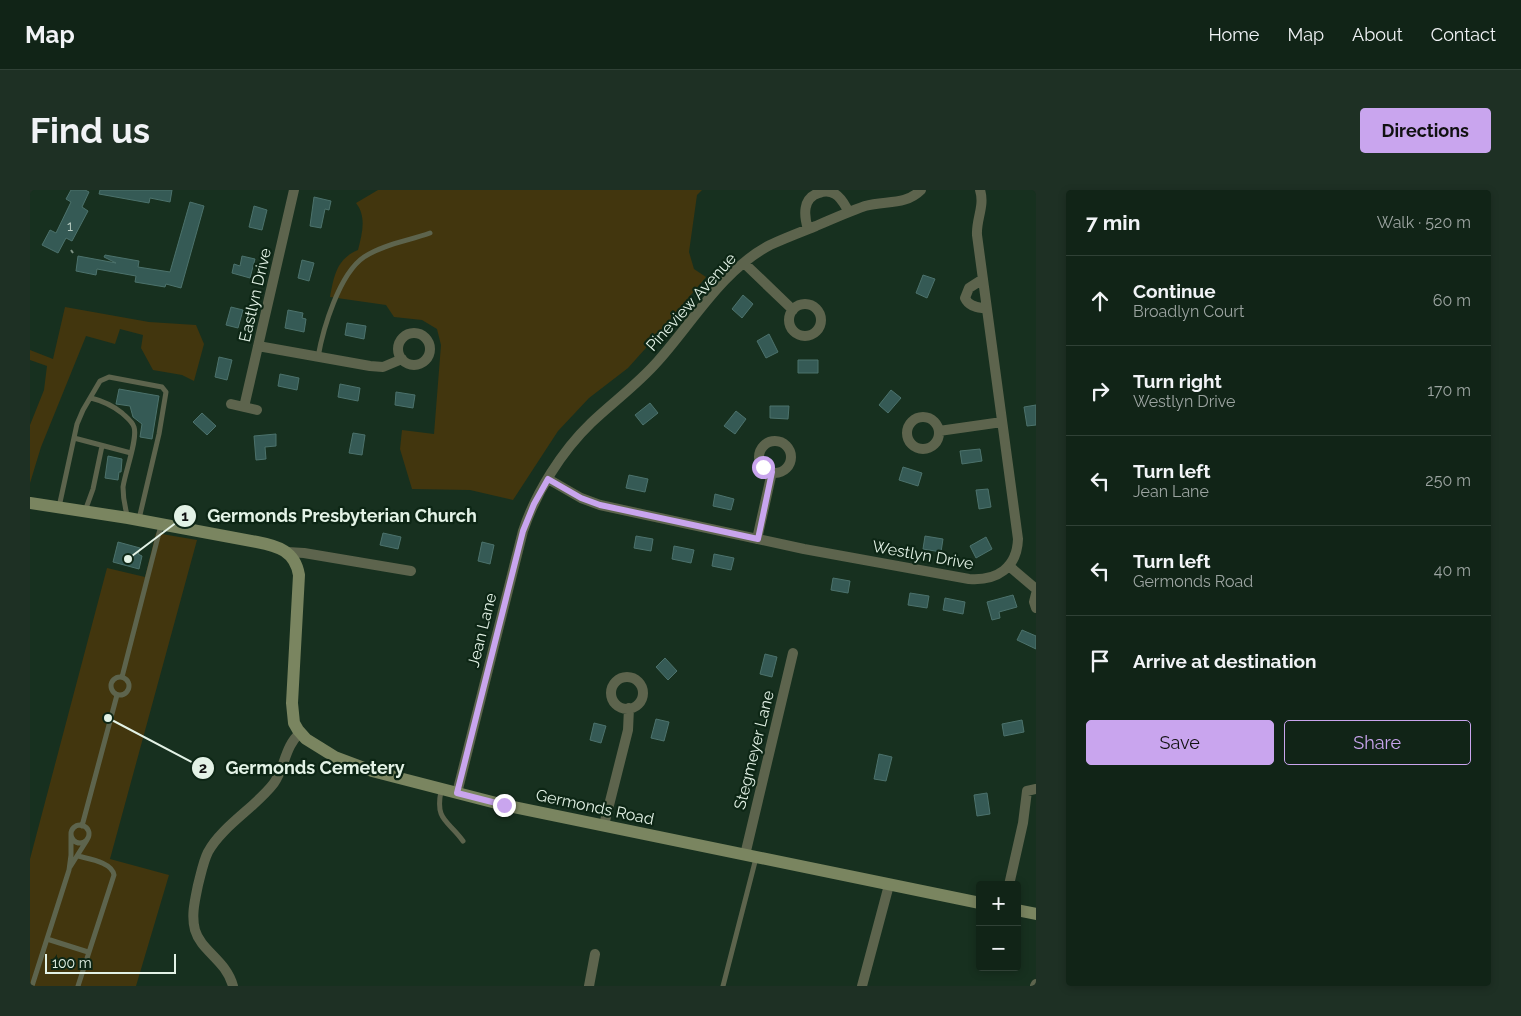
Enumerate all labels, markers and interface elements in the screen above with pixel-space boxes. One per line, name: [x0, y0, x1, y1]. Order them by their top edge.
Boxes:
text: Map: [25, 20, 75, 49]
text: Home: [1208, 24, 1259, 45]
text: Map: [1287, 24, 1324, 45]
text: About: [1352, 24, 1403, 45]
text: Contact: [1431, 24, 1496, 45]
button: Directions: [1360, 108, 1491, 153]
text: Find us: [30, 110, 150, 151]
text: 7 min: [1086, 210, 1140, 235]
text: Walk · 520 m: [1377, 213, 1471, 232]
house number: 1: [67, 218, 73, 234]
street label: Eastlyn Drive: [235, 246, 275, 344]
street label: Pineview Avenue: [642, 249, 740, 355]
text: Continue: [1133, 280, 1216, 302]
icon: ahead: [1086, 287, 1114, 315]
text: 60 m: [1433, 291, 1471, 310]
text: Broadlyn Court: [1133, 302, 1244, 321]
text: Turn right: [1133, 370, 1222, 392]
icon: right: [1086, 377, 1114, 405]
text: 170 m: [1427, 381, 1471, 400]
text: Westlyn Drive: [1133, 392, 1236, 411]
route start: [752, 456, 775, 479]
text: Turn left: [1133, 460, 1210, 482]
icon: left: [1086, 467, 1114, 495]
text: 250 m: [1425, 471, 1471, 490]
text: Jean Lane: [1133, 482, 1209, 501]
callout: Germonds Presbyterian Church: [172, 499, 487, 532]
text: Germonds Presbyterian Church: [207, 505, 477, 526]
text: 1: [181, 507, 189, 525]
street label: Westlyn Drive: [871, 537, 975, 573]
text: Turn left: [1133, 550, 1210, 572]
icon: left: [1086, 557, 1114, 585]
text: 40 m: [1434, 561, 1471, 580]
text: Germonds Road: [1133, 572, 1253, 591]
street label: Jean Lane: [464, 591, 500, 669]
icon: arrive: [1086, 647, 1114, 675]
text: Arrive at destination: [1133, 650, 1317, 672]
street label: Stegmeyer Lane: [730, 689, 778, 811]
button: Save: [1086, 720, 1274, 765]
button: Share: [1284, 720, 1471, 765]
callout: Germonds Cemetery: [191, 751, 415, 784]
text: Germonds Cemetery: [225, 757, 405, 778]
text: 2: [199, 759, 207, 777]
street label: Germonds Road: [534, 785, 656, 829]
route end: [493, 794, 516, 817]
map controls: [976, 881, 1021, 971]
button: +: [976, 881, 1021, 926]
button: −: [976, 926, 1021, 971]
scale bar: [45, 951, 176, 974]
text: 100 m: [52, 955, 92, 971]

